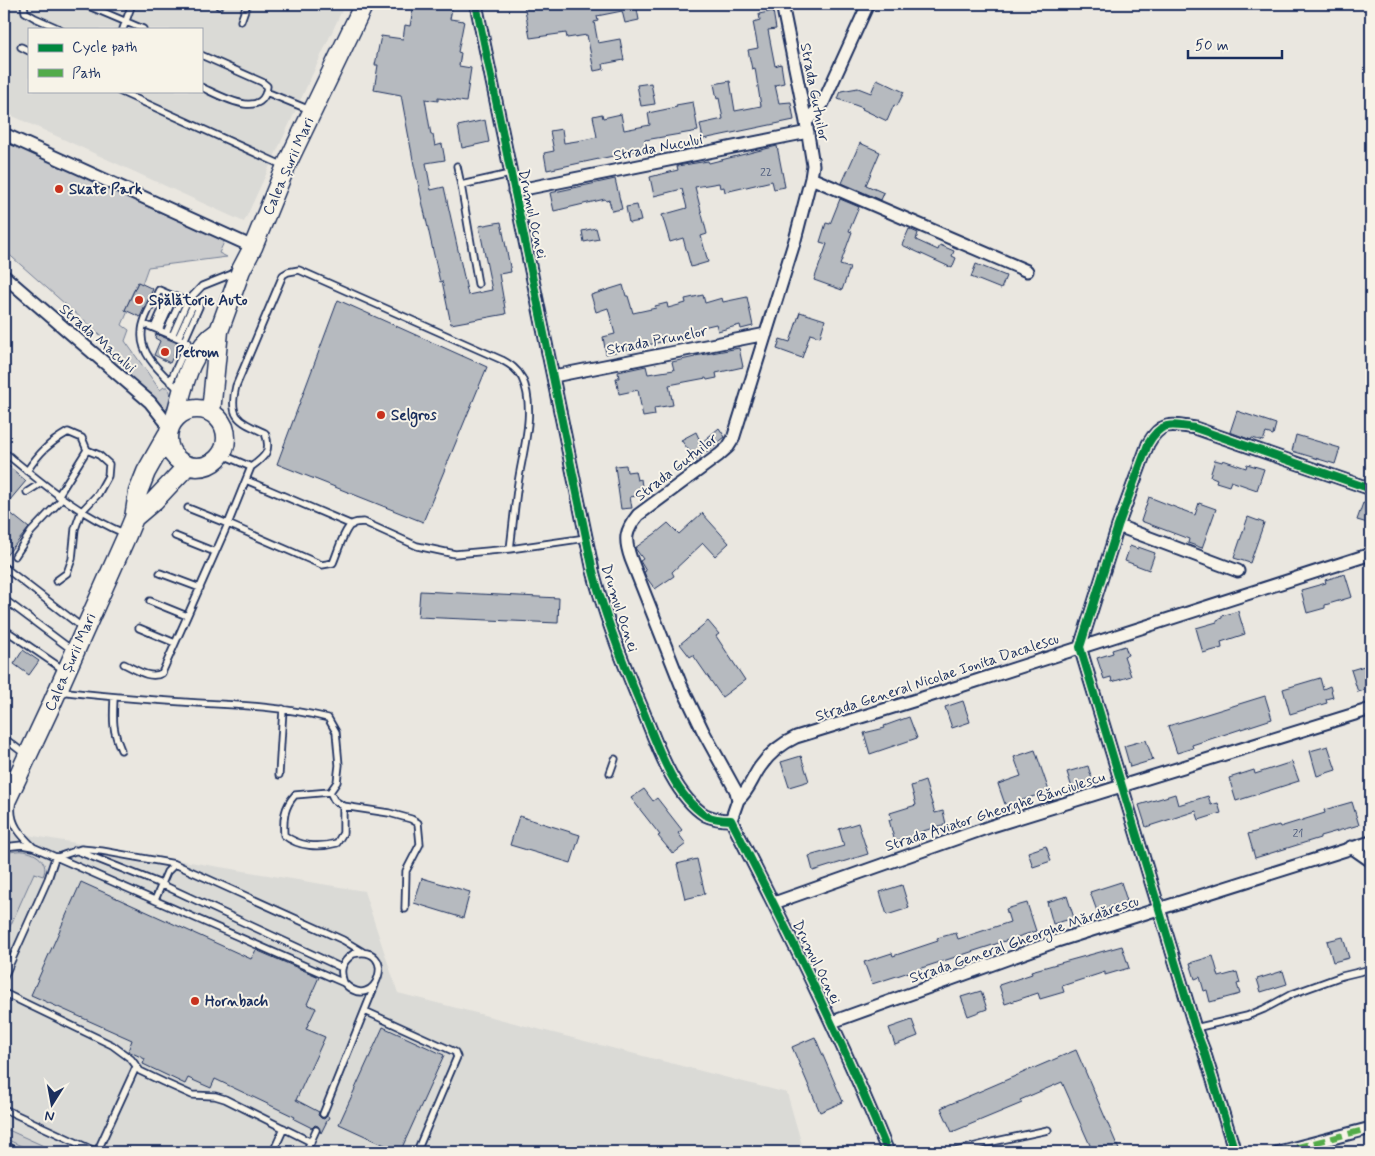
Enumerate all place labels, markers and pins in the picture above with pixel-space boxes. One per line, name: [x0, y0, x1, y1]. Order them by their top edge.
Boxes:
place label: Skate Park: [69, 180, 143, 200]
marker: Skate Park: [53, 183, 65, 195]
place label: Spălătorie Auto: [149, 291, 248, 311]
marker: Spălătorie Auto: [133, 294, 145, 306]
place label: Petrom: [175, 343, 219, 363]
marker: Petrom: [159, 346, 171, 358]
place label: Selgros: [391, 406, 437, 428]
marker: Selgros: [375, 409, 387, 421]
place label: Hornbach: [205, 992, 268, 1012]
marker: Hornbach: [189, 995, 201, 1007]

